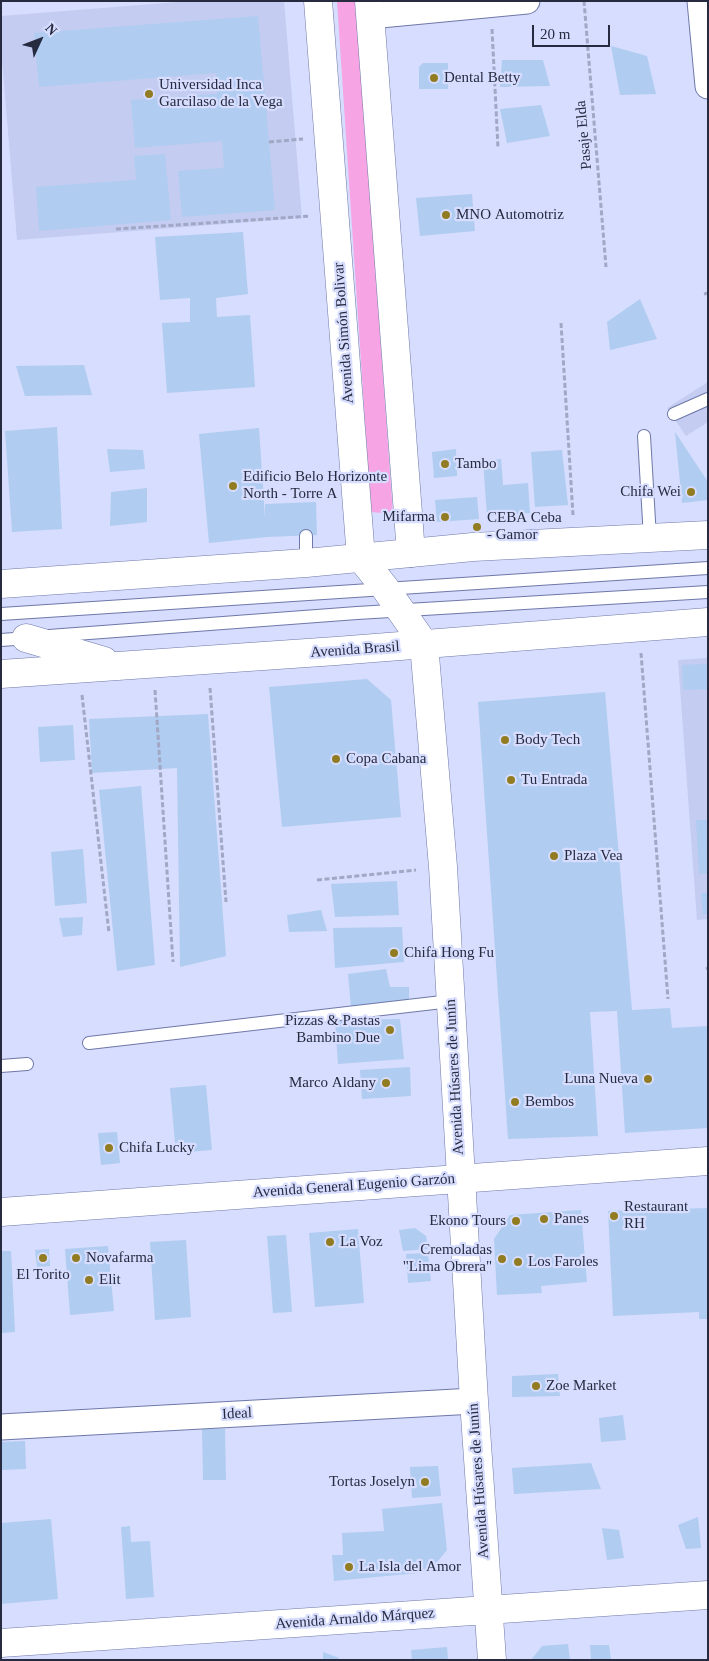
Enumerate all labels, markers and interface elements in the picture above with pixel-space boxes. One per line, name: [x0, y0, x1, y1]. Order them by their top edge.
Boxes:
north arrow: [15, 15, 65, 65]
scale bar: [534, 15, 612, 47]
text: N: [42, 21, 60, 38]
text: 20 m: [540, 26, 570, 42]
place label: Dental Betty: [444, 69, 520, 87]
marker: Dental Betty: [428, 72, 440, 84]
place label: Universidad Inca Garcilaso de la Vega: [159, 76, 283, 111]
marker: Universidad Inca Garcilaso de la Vega: [143, 88, 155, 100]
street label: Pasaje Elda: [572, 100, 596, 170]
place label: MNO Automotriz: [456, 206, 564, 224]
marker: MNO Automotriz: [440, 209, 452, 221]
street label: Avenida Simón Bolivar: [330, 262, 358, 404]
place label: Tambo: [455, 455, 496, 473]
marker: Tambo: [439, 458, 451, 470]
place label: Edificio Belo Horizonte North - Torre A: [243, 468, 387, 503]
marker: Edificio Belo Horizonte North - Torre A: [227, 480, 239, 492]
place label: Chifa Wei: [620, 483, 681, 501]
marker: Chifa Wei: [685, 486, 697, 498]
place label: Mifarma: [383, 508, 435, 526]
place label: CEBA Ceba - Gamor: [487, 509, 562, 544]
marker: Mifarma: [439, 511, 451, 523]
marker: CEBA Ceba - Gamor: [471, 521, 483, 533]
street label: Avenida Brasil: [310, 638, 400, 662]
place label: Body Tech: [515, 731, 580, 749]
marker: Body Tech: [499, 734, 511, 746]
place label: Copa Cabana: [346, 750, 426, 768]
marker: Copa Cabana: [330, 753, 342, 765]
place label: Tu Entrada: [521, 771, 588, 789]
marker: Tu Entrada: [505, 774, 517, 786]
place label: Plaza Vea: [564, 847, 623, 865]
marker: Plaza Vea: [548, 850, 560, 862]
place label: Chifa Hong Fu: [404, 944, 494, 962]
marker: Chifa Hong Fu: [388, 947, 400, 959]
street label: Avenida Húsares de Junín: [442, 999, 468, 1155]
place label: Pizzas & Pastas Bambino Due: [285, 1012, 380, 1047]
marker: Pizzas & Pastas Bambino Due: [384, 1024, 396, 1036]
place label: Luna Nueva: [564, 1070, 638, 1088]
marker: Luna Nueva: [642, 1073, 654, 1085]
place label: Marco Aldany: [289, 1074, 376, 1092]
marker: Marco Aldany: [380, 1077, 392, 1089]
place label: Bembos: [525, 1093, 574, 1111]
marker: Bembos: [509, 1096, 521, 1108]
place label: Chifa Lucky: [119, 1139, 194, 1157]
marker: Chifa Lucky: [103, 1142, 115, 1154]
street label: Avenida General Eugenio Garzón: [252, 1170, 456, 1202]
place label: Restaurant RH: [624, 1198, 688, 1233]
place label: Panes: [554, 1210, 589, 1228]
marker: Restaurant RH: [608, 1210, 620, 1222]
place label: Ekono Tours: [429, 1212, 506, 1230]
marker: Panes: [538, 1213, 550, 1225]
marker: Ekono Tours: [510, 1215, 522, 1227]
place label: La Voz: [340, 1233, 383, 1251]
marker: La Voz: [324, 1236, 336, 1248]
place label: Cremoladas "Lima Obrera": [403, 1241, 492, 1276]
place label: Novafarma: [86, 1249, 153, 1267]
marker: El Torito: [37, 1252, 49, 1264]
marker: Novafarma: [70, 1252, 82, 1264]
marker: Cremoladas "Lima Obrera": [496, 1253, 508, 1265]
place label: Los Faroles: [528, 1253, 598, 1271]
marker: Los Faroles: [512, 1256, 524, 1268]
place label: El Torito: [16, 1266, 70, 1284]
place label: Elit: [99, 1271, 121, 1289]
marker: Elit: [83, 1274, 95, 1286]
place label: Zoe Market: [546, 1377, 616, 1395]
marker: Zoe Market: [530, 1380, 542, 1392]
street label: Avenida Húsares de Junín: [465, 1403, 493, 1559]
street label: Ideal: [222, 1404, 252, 1424]
place label: Tortas Joselyn: [329, 1473, 415, 1491]
marker: Tortas Joselyn: [419, 1476, 431, 1488]
place label: La Isla del Amor: [359, 1558, 461, 1576]
marker: La Isla del Amor: [343, 1561, 355, 1573]
street label: Avenida Arnaldo Márquez: [275, 1604, 435, 1634]

